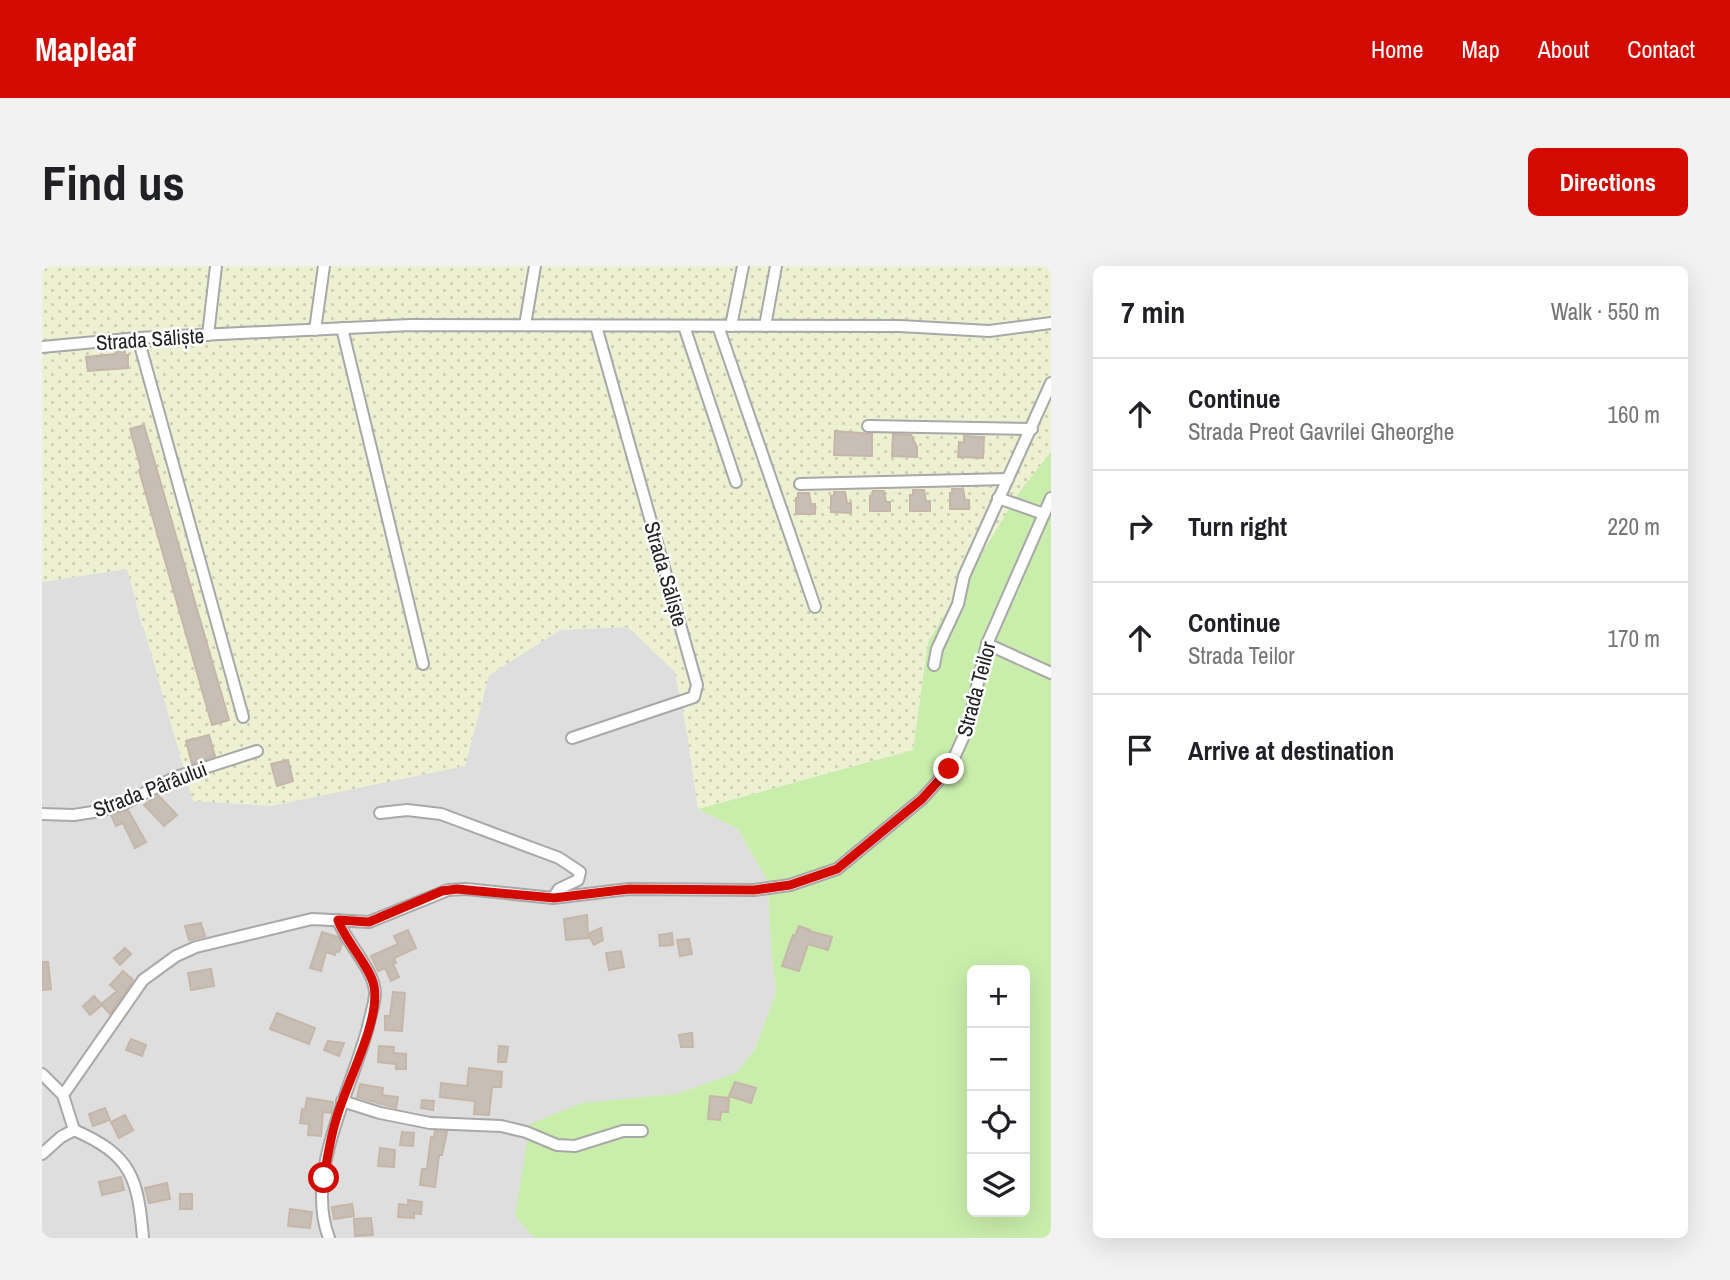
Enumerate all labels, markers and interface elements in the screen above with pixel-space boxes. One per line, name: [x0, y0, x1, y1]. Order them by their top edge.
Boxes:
text: Mapleaf: [35, 27, 136, 71]
text: Home: [1371, 33, 1423, 65]
text: Map: [1461, 33, 1500, 65]
text: About: [1538, 33, 1589, 65]
text: Contact: [1627, 33, 1695, 65]
button: Directions: [1528, 148, 1688, 216]
text: Find us: [42, 149, 185, 215]
text: 7 min: [1121, 292, 1185, 332]
text: Walk · 550 m: [1551, 296, 1660, 327]
street label: Strada Săliște: [95, 321, 205, 357]
text: Continue: [1188, 381, 1280, 416]
icon: ahead: [1121, 395, 1159, 433]
text: 160 m: [1608, 399, 1660, 430]
text: Strada Preot Gavrilei Gheorghe: [1188, 416, 1454, 447]
icon: right: [1121, 507, 1159, 545]
text: Turn right: [1188, 509, 1287, 544]
text: 220 m: [1608, 511, 1660, 542]
street label: Strada Săliște: [637, 518, 695, 630]
text: Continue: [1188, 605, 1280, 640]
icon: ahead: [1121, 619, 1159, 657]
text: 170 m: [1608, 623, 1660, 654]
street label: Strada Teilor: [949, 638, 1003, 740]
text: Strada Teilor: [1188, 640, 1295, 671]
icon: arrive: [1121, 731, 1159, 769]
text: Arrive at destination: [1188, 733, 1394, 768]
route end: [933, 753, 964, 784]
street label: Strada Pârâului: [89, 754, 211, 824]
map controls: [967, 965, 1030, 1217]
button: +: [967, 965, 1030, 1028]
button: −: [967, 1028, 1030, 1091]
button: locate: [967, 1091, 1030, 1154]
button: layers: [967, 1154, 1030, 1217]
route start: [308, 1162, 339, 1193]

